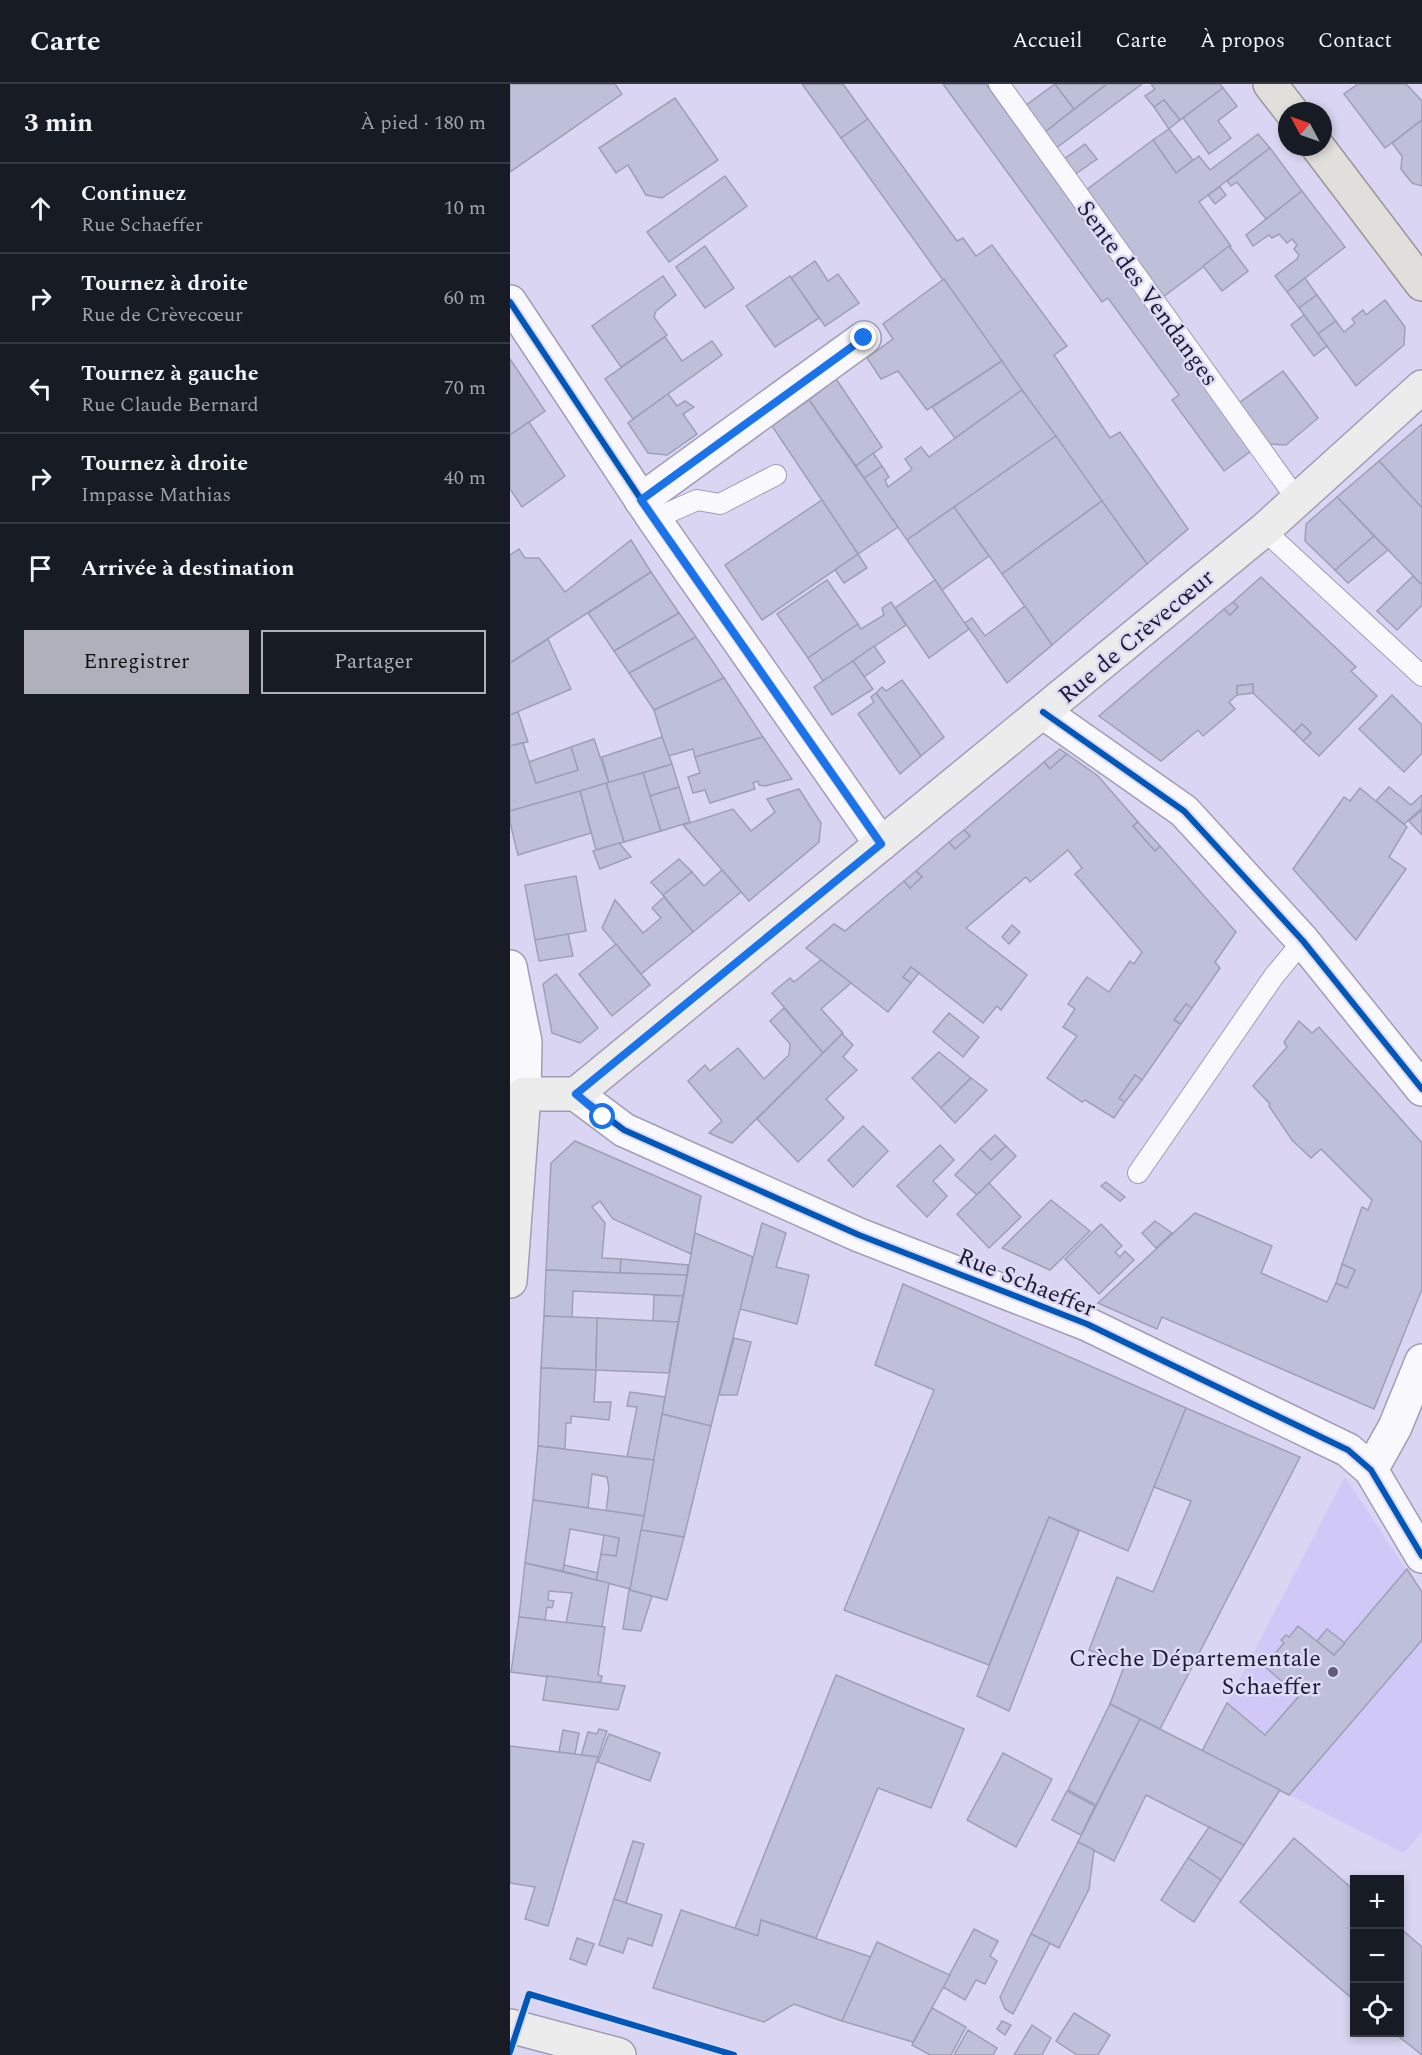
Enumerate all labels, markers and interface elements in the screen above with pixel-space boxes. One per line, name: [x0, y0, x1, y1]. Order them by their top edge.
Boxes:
text: Carte: [30, 20, 101, 63]
text: Accueil: [1012, 25, 1083, 57]
text: Carte: [1116, 25, 1167, 57]
text: À propos: [1200, 25, 1285, 57]
text: Contact: [1318, 25, 1392, 57]
north arrow: [1278, 102, 1332, 156]
text: 3 min: [24, 103, 93, 143]
text: À pied · 180 m: [360, 108, 486, 138]
text: Continuez: [81, 177, 187, 210]
icon: ahead: [24, 192, 57, 225]
text: 10 m: [444, 193, 486, 223]
street label: Sente des Vendanges: [1067, 193, 1227, 394]
text: Rue Schaeffer: [81, 210, 203, 240]
text: Tournez à droite: [81, 267, 248, 300]
icon: right: [24, 282, 57, 315]
text: 60 m: [444, 283, 486, 313]
text: Rue de Crèvecœur: [81, 300, 243, 330]
route end: [850, 324, 876, 350]
text: Tournez à gauche: [81, 357, 259, 390]
icon: left: [24, 372, 57, 405]
text: 70 m: [444, 373, 486, 403]
text: Rue Claude Bernard: [81, 390, 259, 420]
text: Tournez à droite: [81, 447, 248, 480]
icon: right: [24, 462, 57, 495]
text: 40 m: [444, 463, 486, 493]
text: Impasse Mathias: [81, 480, 231, 510]
icon: arrive: [24, 552, 57, 585]
text: Arrivée à destination: [81, 552, 295, 585]
street label: Rue de Crèvecœur: [1051, 560, 1223, 713]
button: Enregistrer: [24, 630, 249, 694]
button: Partager: [261, 630, 486, 694]
route start: [589, 1103, 615, 1129]
street label: Rue Schaeffer: [952, 1239, 1101, 1327]
place label: Crèche Départementale Schaeffer: [1069, 1641, 1321, 1705]
marker: Crèche Départementale Schaeffer: [1326, 1665, 1340, 1679]
map controls: [1350, 1875, 1404, 2037]
button: +: [1350, 1875, 1404, 1929]
button: −: [1350, 1929, 1404, 1983]
button: locate: [1350, 1983, 1404, 2037]

